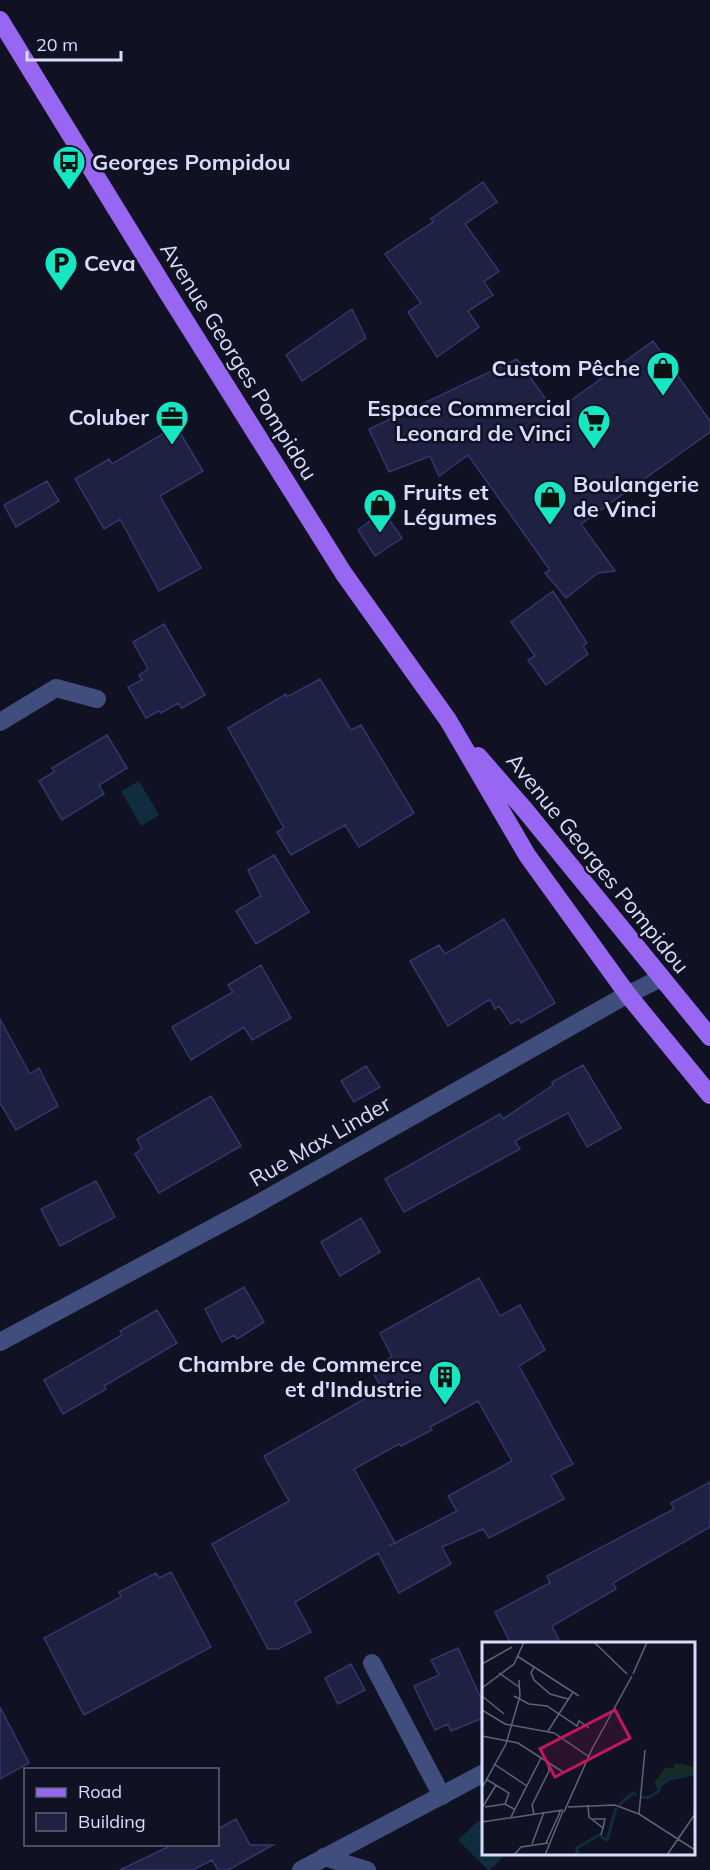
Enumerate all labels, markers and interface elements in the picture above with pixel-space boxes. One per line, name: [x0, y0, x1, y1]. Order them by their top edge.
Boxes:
scale bar: [27, 24, 122, 62]
text: 20 m: [36, 33, 78, 56]
bus stop icon: Georges Pompidou: [51, 144, 87, 191]
place label: Georges Pompidou: [92, 148, 291, 176]
street label: Avenue Georges Pompidou: [154, 237, 324, 485]
parking icon: Ceva: [43, 245, 79, 292]
place label: Ceva: [84, 249, 136, 277]
shop icon: Custom Pêche: [645, 350, 681, 397]
place label: Custom Pêche: [492, 354, 640, 382]
place label: Espace Commercial Leonard de Vinci: [367, 394, 571, 447]
office icon: Coluber: [154, 399, 190, 446]
place label: Coluber: [68, 403, 149, 431]
supermarket icon: Espace Commercial Leonard de Vinci: [576, 403, 612, 450]
place label: Boulangerie de Vinci: [573, 470, 699, 523]
place label: Fruits et Légumes: [403, 478, 497, 531]
shop icon: Boulangerie de Vinci: [532, 479, 568, 526]
shop icon: Fruits et Légumes: [362, 487, 398, 534]
street label: Avenue Georges Pompidou: [500, 747, 696, 979]
street label: Rue Max Linder: [244, 1089, 396, 1193]
place label: Chambre de Commerce et d'Industrie: [178, 1350, 422, 1403]
building icon: Chambre de Commerce et d'Industrie: [427, 1359, 463, 1406]
inset map: [482, 1642, 695, 1855]
legend: [24, 1768, 219, 1846]
text: Road: [78, 1780, 122, 1803]
text: Building: [78, 1810, 146, 1833]

